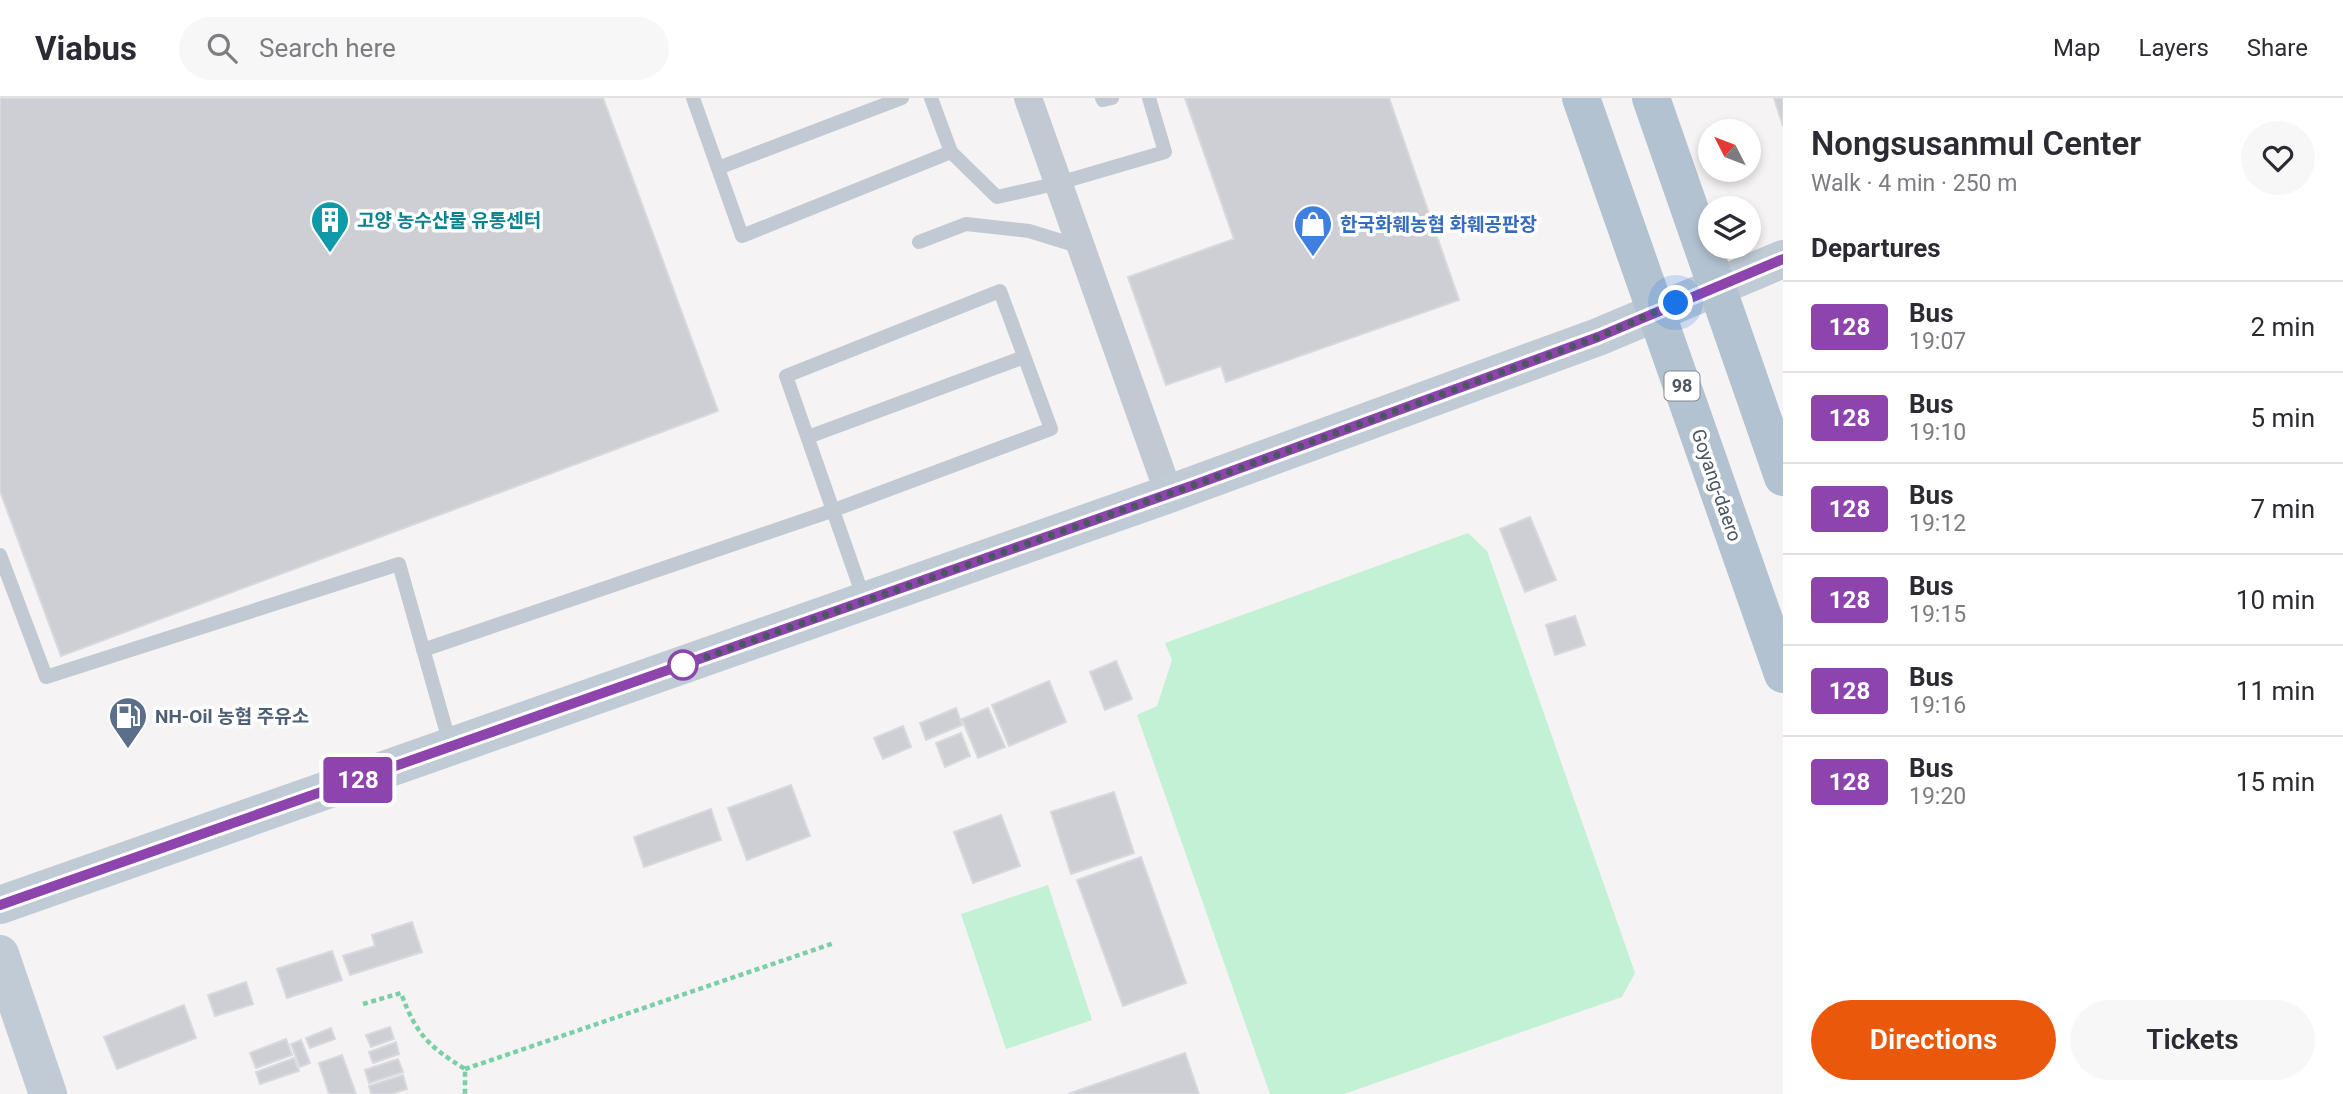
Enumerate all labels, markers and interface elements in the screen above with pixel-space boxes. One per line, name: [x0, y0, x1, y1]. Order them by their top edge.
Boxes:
search box: [179, 17, 669, 80]
text: Viabus: [35, 29, 137, 68]
icon: search: [203, 29, 241, 67]
text: Search here: [259, 33, 396, 63]
text: Map: [2053, 34, 2101, 62]
text: Layers: [2139, 34, 2209, 62]
text: Share: [2247, 34, 2308, 62]
north arrow: [1698, 119, 1760, 182]
map controls: [1698, 119, 1761, 259]
button: heart: [2241, 121, 2315, 195]
text: Nongsusanmul Center: [1811, 124, 2141, 163]
text: Walk · 4 min · 250 m: [1811, 170, 2017, 197]
button: layers: [1698, 196, 1761, 259]
building icon: 고양 농수산물 유통센터: [309, 199, 351, 254]
shop icon: 한국화훼농협 화훼공판장: [1292, 203, 1334, 258]
place label: 고양 농수산물 유통센터: [357, 209, 541, 232]
place label: 한국화훼농협 화훼공판장: [1340, 213, 1537, 236]
text: Departures: [1811, 233, 1941, 263]
your location: [1658, 285, 1693, 320]
text: Bus: [1909, 298, 1954, 328]
text: 2 min: [2250, 312, 2315, 342]
text: 128: [1829, 313, 1870, 341]
text: 19:07: [1909, 328, 1966, 355]
road number: 98: [1664, 372, 1700, 400]
text: Bus: [1909, 389, 1954, 419]
text: 5 min: [2250, 403, 2315, 433]
text: 128: [1829, 404, 1870, 432]
text: 19:10: [1909, 419, 1966, 446]
street label: Goyang-daero: [1687, 426, 1747, 544]
text: Bus: [1909, 480, 1954, 510]
text: 7 min: [2250, 494, 2315, 524]
text: 128: [1829, 495, 1870, 523]
text: 19:12: [1909, 510, 1966, 537]
text: Bus: [1909, 571, 1954, 601]
text: 10 min: [2236, 585, 2315, 615]
text: 128: [1829, 586, 1870, 614]
text: 19:15: [1909, 601, 1966, 628]
unlabelled marker: [668, 650, 698, 680]
text: Bus: [1909, 662, 1954, 692]
text: 11 min: [2236, 676, 2315, 706]
text: 128: [1829, 677, 1870, 705]
text: 19:16: [1909, 692, 1966, 719]
fuel station icon: NH-Oil 농협 주유소: [107, 695, 149, 750]
place label: NH-Oil 농협 주유소: [155, 705, 309, 728]
text: Bus: [1909, 753, 1954, 783]
line badge: 128: [318, 757, 398, 803]
text: 128: [337, 766, 379, 794]
text: 15 min: [2236, 767, 2315, 797]
text: 128: [1829, 768, 1870, 796]
text: 19:20: [1909, 783, 1966, 810]
button: Directions: [1811, 1000, 2056, 1080]
button: Tickets: [2070, 1000, 2315, 1080]

